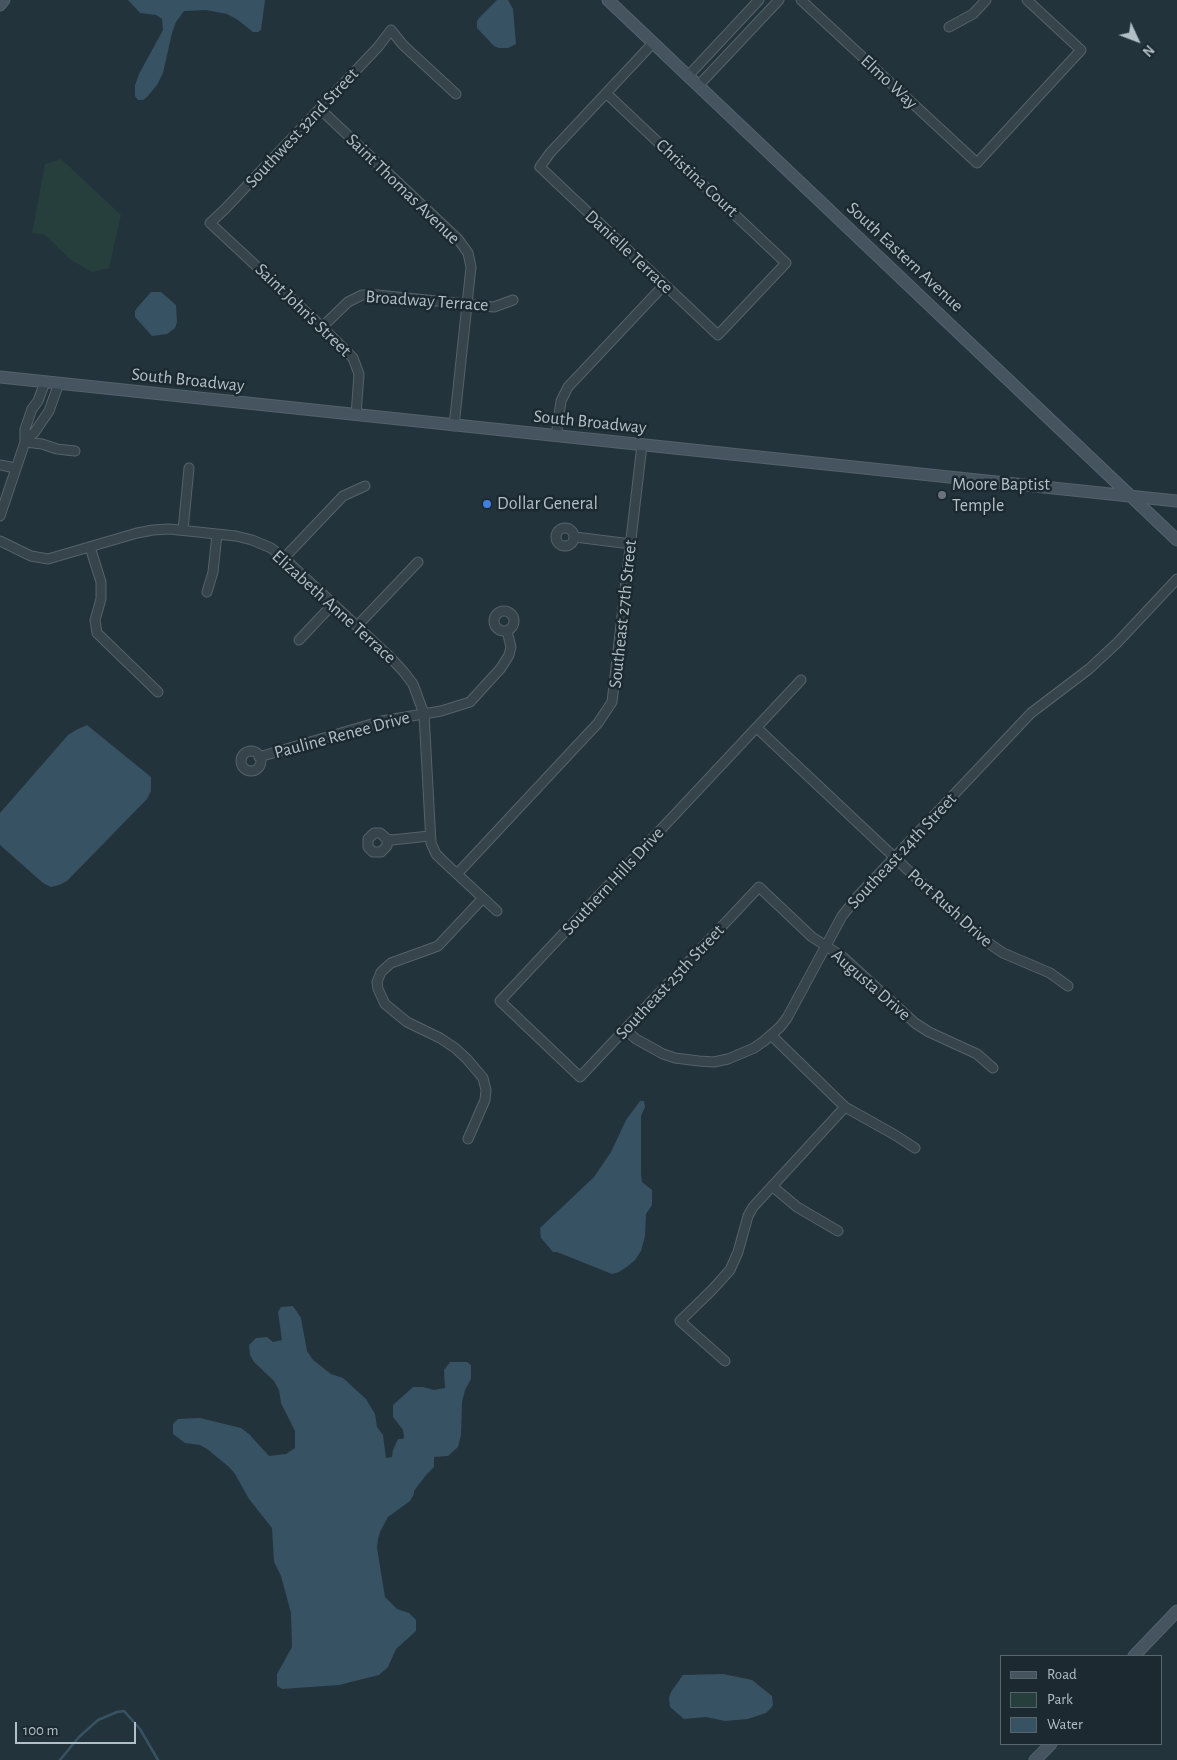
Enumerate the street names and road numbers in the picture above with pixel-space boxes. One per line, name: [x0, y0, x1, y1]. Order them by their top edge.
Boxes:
street label: Elmo Way: [856, 50, 922, 114]
street label: Southwest 32nd Street: [241, 64, 363, 192]
street label: Saint Thomas Avenue: [341, 129, 465, 249]
street label: Christina Court: [651, 134, 743, 222]
street label: South Eastern Avenue: [842, 197, 968, 317]
street label: Danielle Terrace: [580, 206, 678, 298]
street label: Saint John's Street: [250, 259, 356, 361]
street label: Broadway Terrace: [365, 286, 489, 316]
street label: South Broadway: [130, 363, 246, 397]
street label: South Broadway: [532, 405, 648, 439]
street label: Southeast 27th Street: [604, 539, 642, 689]
street label: Elizabeth Anne Terrace: [267, 546, 401, 668]
street label: Pauline Renee Drive: [272, 706, 412, 764]
street label: Southeast 24th Street: [843, 789, 961, 913]
street label: Southern Hills Drive: [557, 822, 669, 940]
street label: Port Rush Drive: [903, 864, 997, 952]
street label: Southeast 25th Street: [611, 920, 729, 1044]
street label: Augusta Drive: [827, 945, 915, 1025]

